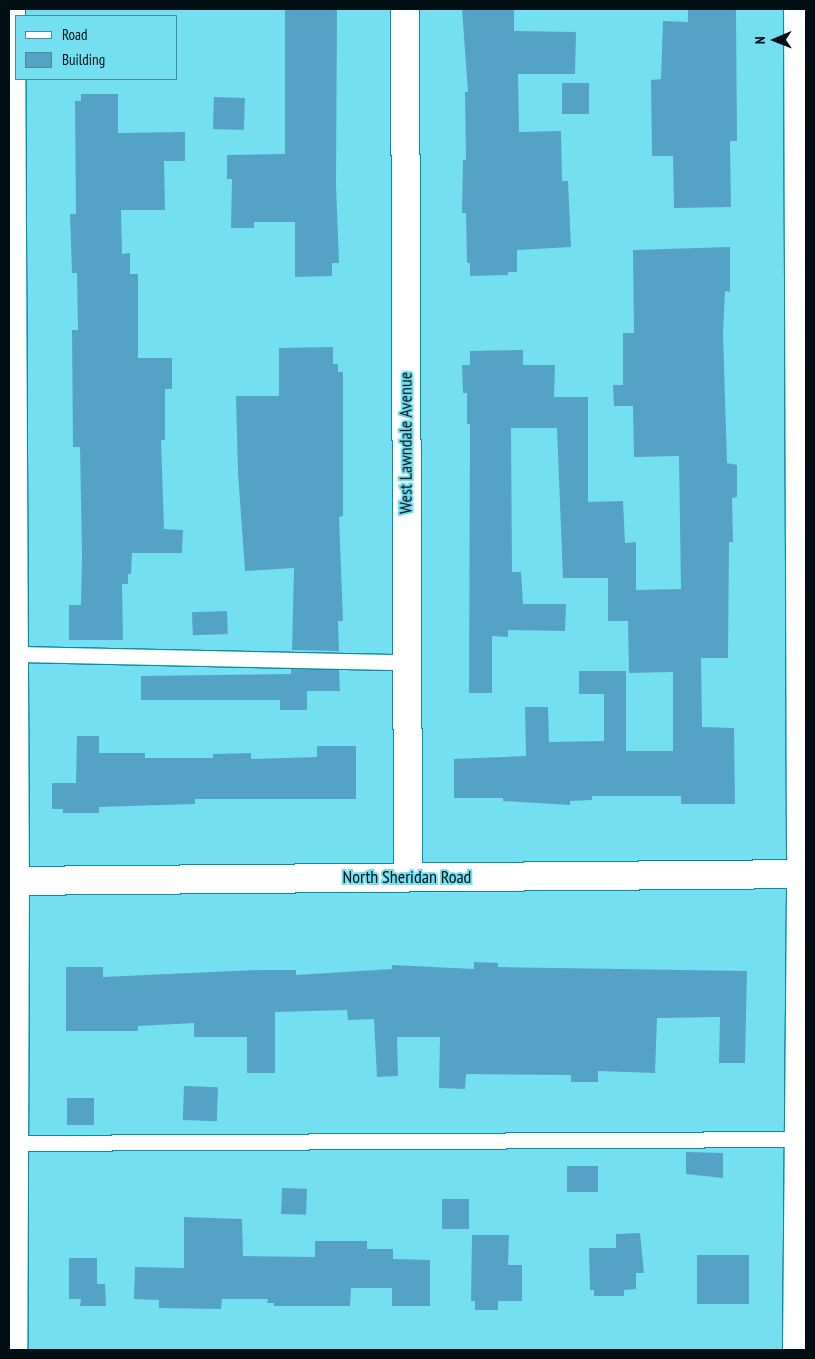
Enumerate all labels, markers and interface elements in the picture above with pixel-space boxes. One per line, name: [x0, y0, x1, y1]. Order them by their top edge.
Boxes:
legend: [15, 15, 178, 80]
north arrow: [750, 15, 800, 65]
text: Road: [62, 25, 88, 44]
text: N: [751, 36, 769, 44]
text: Building: [62, 50, 105, 69]
street label: West Lawndale Avenue: [395, 372, 417, 514]
street label: North Sheridan Road: [343, 866, 471, 888]

